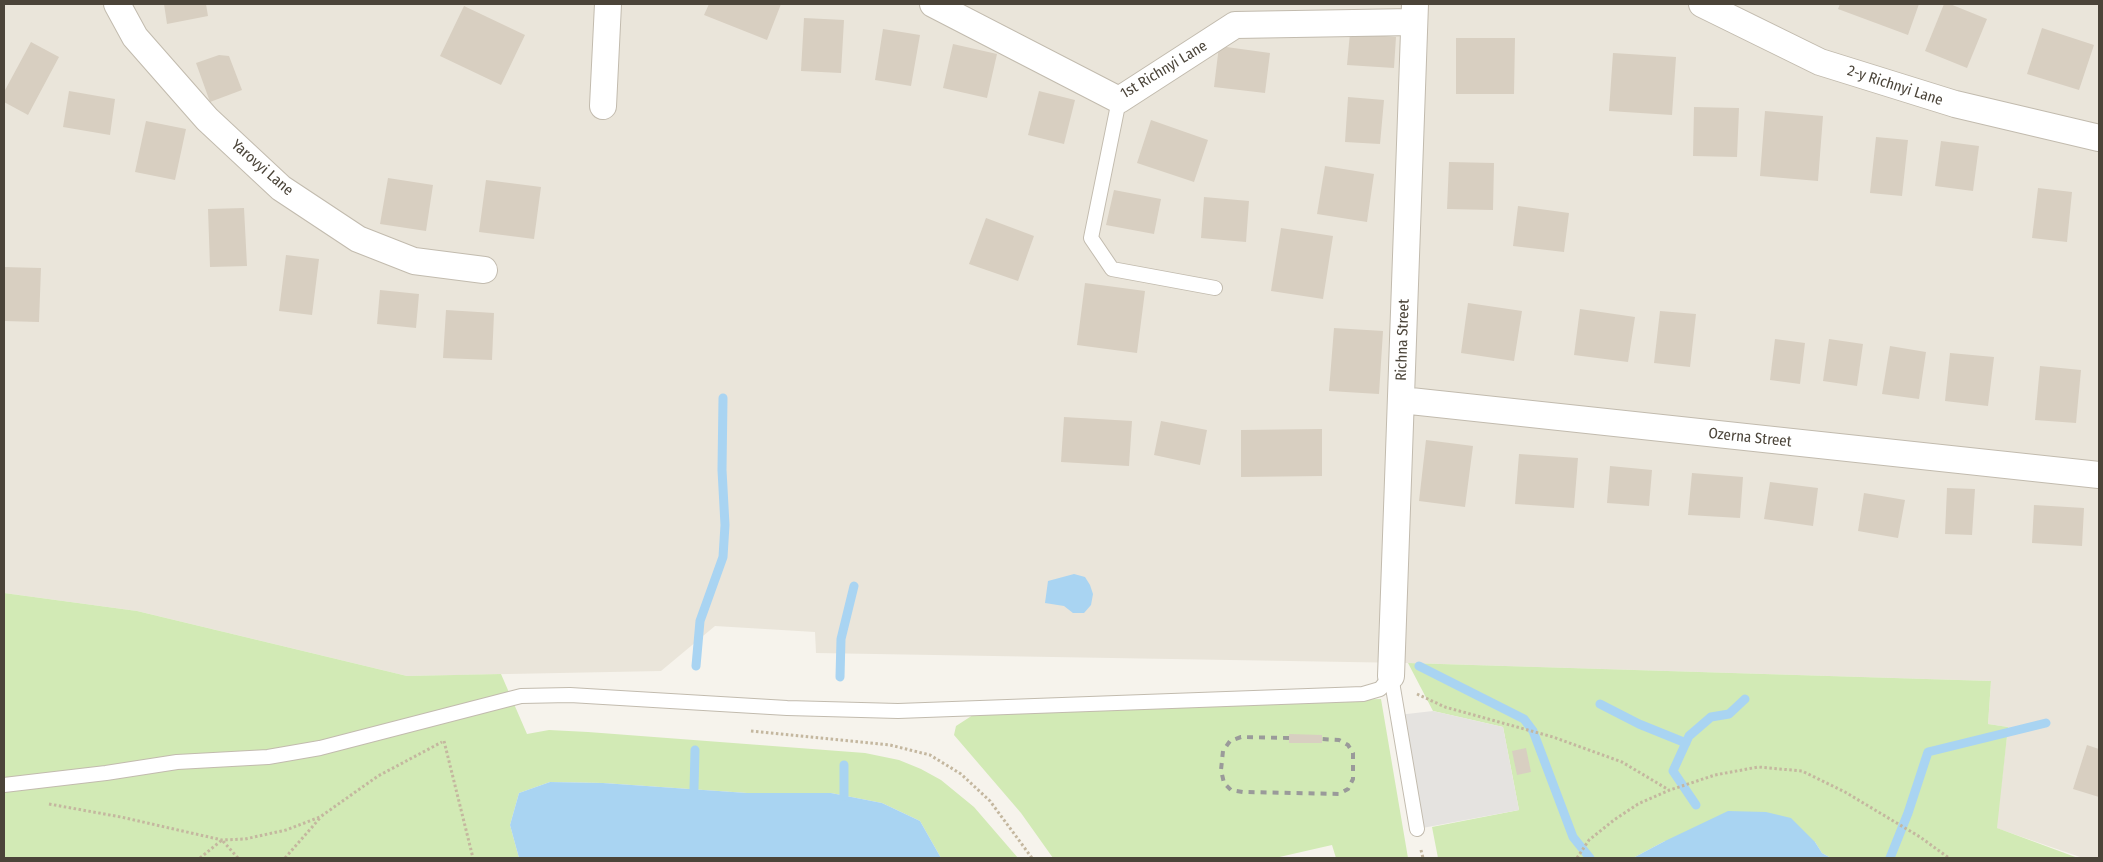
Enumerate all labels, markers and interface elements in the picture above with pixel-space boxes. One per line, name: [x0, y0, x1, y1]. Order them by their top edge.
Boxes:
street label: 1st Richnyi Lane: [1117, 37, 1211, 103]
street label: 2-y Richnyi Lane: [1845, 62, 1945, 110]
street label: Yarovyi Lane: [227, 136, 297, 200]
street label: Richna Street: [1393, 299, 1413, 381]
street label: Ozerna Street: [1708, 425, 1792, 451]

